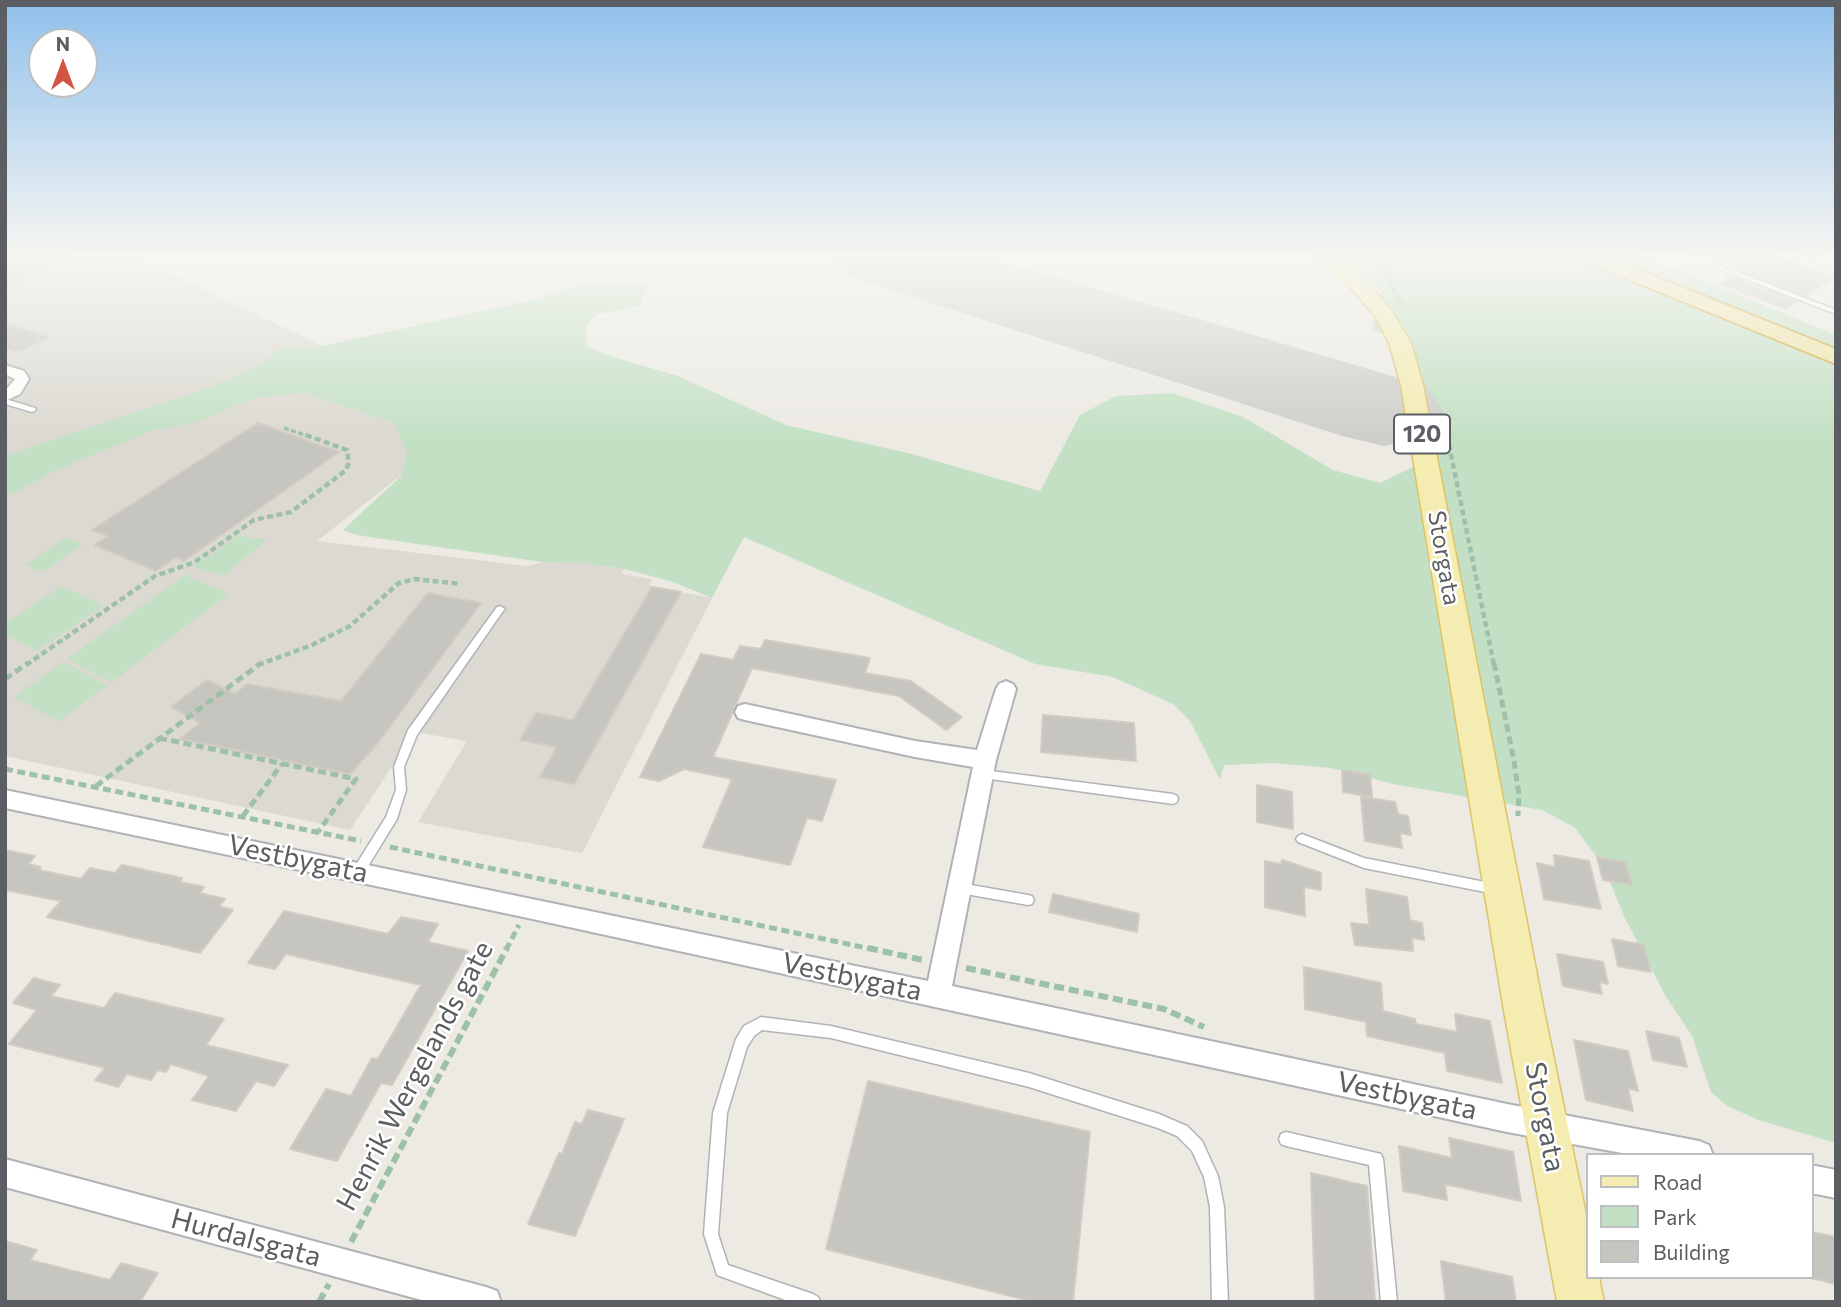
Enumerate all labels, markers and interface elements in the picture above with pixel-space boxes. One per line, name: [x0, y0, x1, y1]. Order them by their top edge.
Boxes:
north arrow: [28, 28, 98, 98]
text: N: [56, 32, 70, 55]
road number: 120: [1394, 414, 1450, 454]
street label: Storgata: [1422, 509, 1466, 607]
street label: Vestbygata: [225, 828, 371, 890]
street label: Henrik Wergelands gate: [330, 935, 500, 1217]
street label: Vestbygata: [779, 946, 925, 1008]
street label: Storgata: [1518, 1059, 1572, 1175]
street label: Vestbygata: [1334, 1065, 1480, 1127]
legend: [1586, 1153, 1813, 1279]
text: Road: [1653, 1169, 1702, 1194]
street label: Hurdalsgata: [167, 1202, 325, 1274]
text: Park: [1653, 1204, 1697, 1229]
text: Building: [1653, 1239, 1730, 1264]

